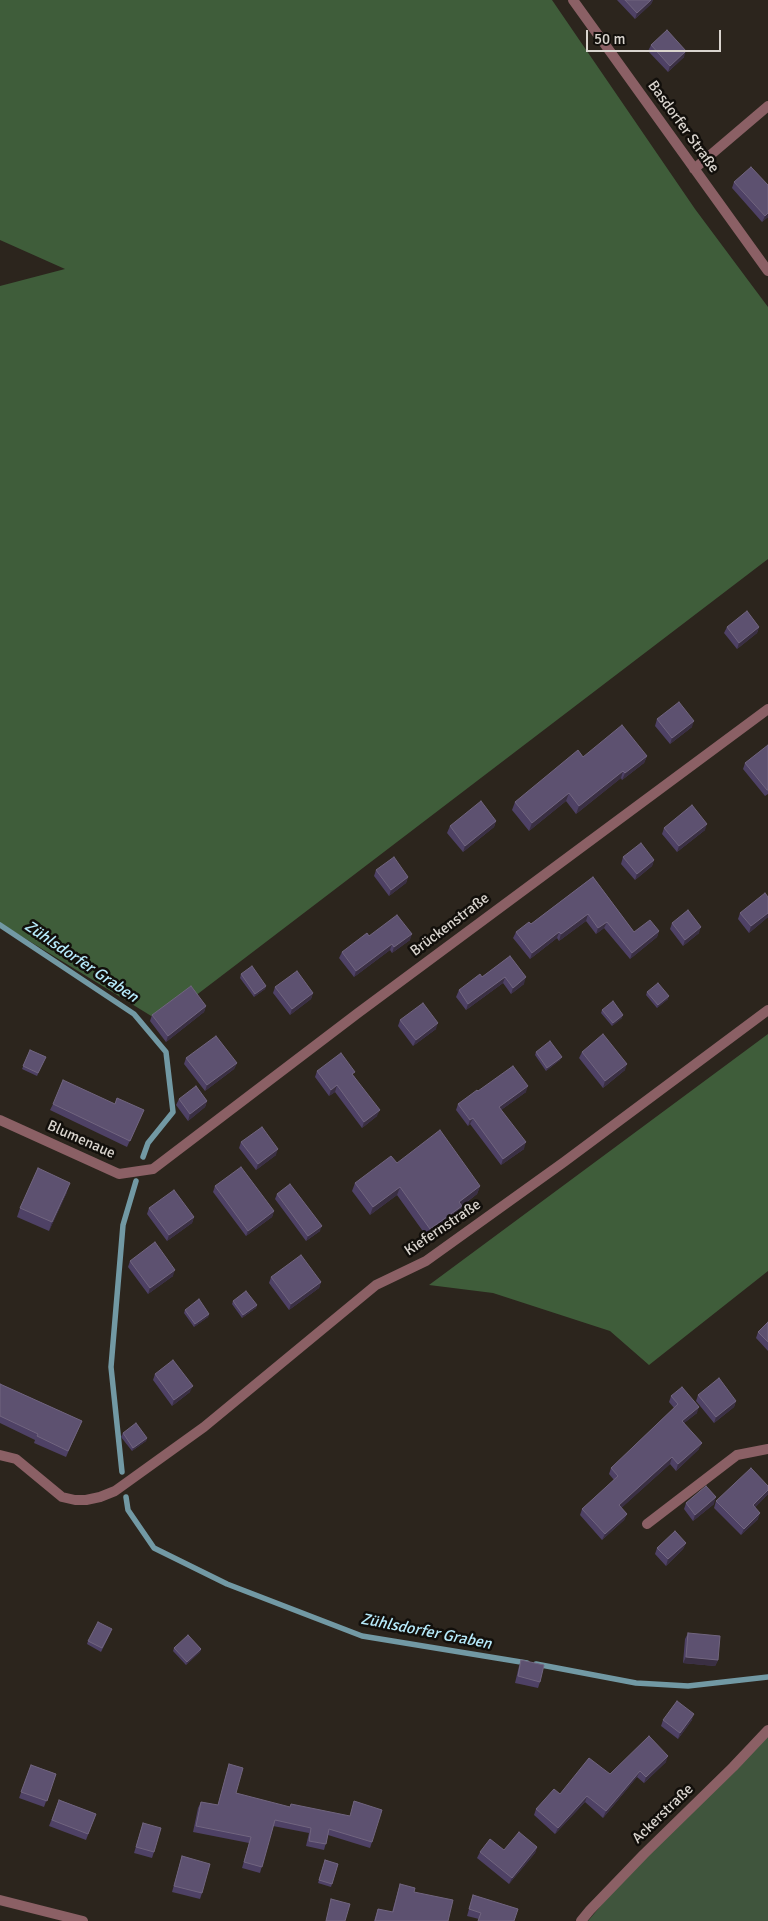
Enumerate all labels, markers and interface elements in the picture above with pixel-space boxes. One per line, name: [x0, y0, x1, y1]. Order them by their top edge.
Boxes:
scale bar: [588, 20, 723, 52]
text: 50 m: [594, 30, 625, 48]
street label: Basdorfer Straße: [643, 77, 723, 177]
street label: Brückenstraße: [407, 889, 493, 961]
water label: Zühlsdorfer Graben: [21, 917, 141, 1007]
street label: Blumenaue: [44, 1117, 118, 1163]
street label: Kiefernstraße: [401, 1196, 485, 1260]
water label: Zühlsdorfer Graben: [359, 1610, 493, 1654]
street label: Ackerstraße: [629, 1780, 697, 1848]

